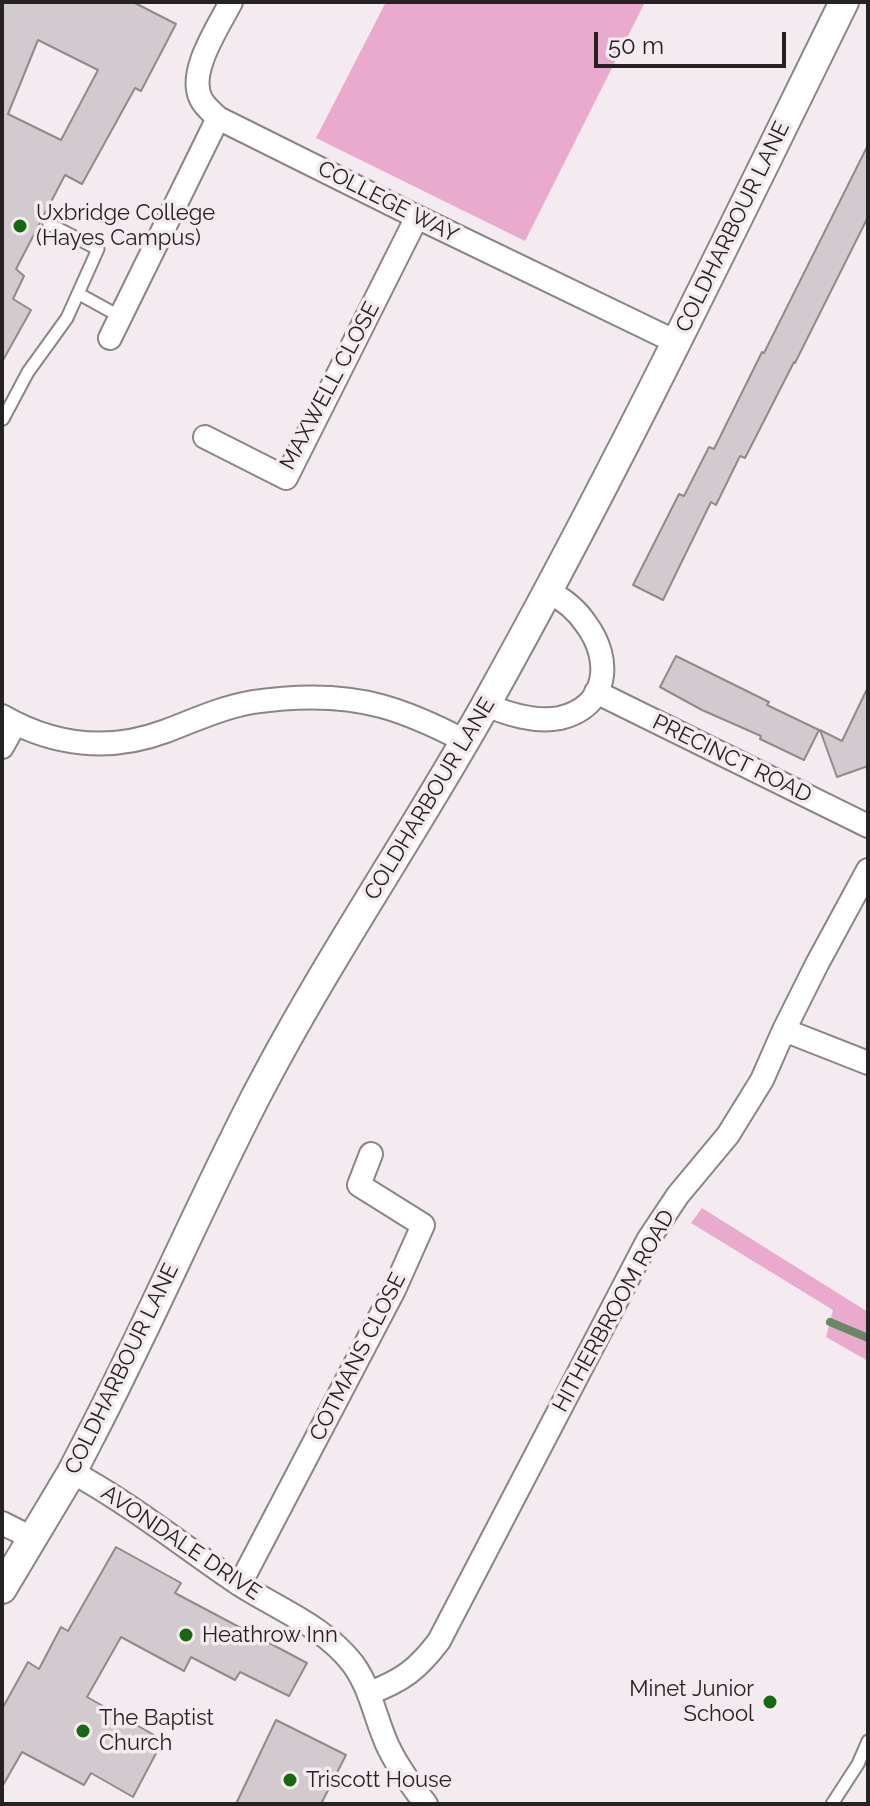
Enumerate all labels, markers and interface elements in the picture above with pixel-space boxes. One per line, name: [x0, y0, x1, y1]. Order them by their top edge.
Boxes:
scale bar: [598, 16, 790, 66]
text: 50 m: [608, 31, 664, 60]
street label: COLDHARBOUR LANE: [670, 117, 796, 337]
street label: COLLEGE WAY: [313, 155, 463, 249]
place label: Uxbridge College (Hayes Campus): [36, 200, 215, 252]
marker: Uxbridge College (Hayes Campus): [11, 217, 29, 235]
street label: MAXWELL CLOSE: [275, 298, 385, 474]
street label: COLDHARBOUR LANE: [359, 693, 501, 905]
street label: PRECINCT ROAD: [648, 709, 816, 809]
street label: HITHERBROOM ROAD: [547, 1205, 681, 1417]
street label: COLDHARBOUR LANE: [59, 1259, 185, 1479]
street label: COTMANS CLOSE: [304, 1269, 412, 1445]
street label: AVONDALE DRIVE: [96, 1480, 266, 1606]
place label: Heathrow Inn: [202, 1622, 338, 1648]
marker: Heathrow Inn: [177, 1626, 195, 1644]
place label: Minet Junior School: [629, 1676, 754, 1728]
marker: Minet Junior School: [761, 1693, 779, 1711]
place label: The Baptist Church: [99, 1705, 214, 1756]
marker: The Baptist Church: [74, 1722, 92, 1740]
place label: Triscott House: [306, 1767, 452, 1793]
marker: Triscott House: [281, 1771, 299, 1789]

